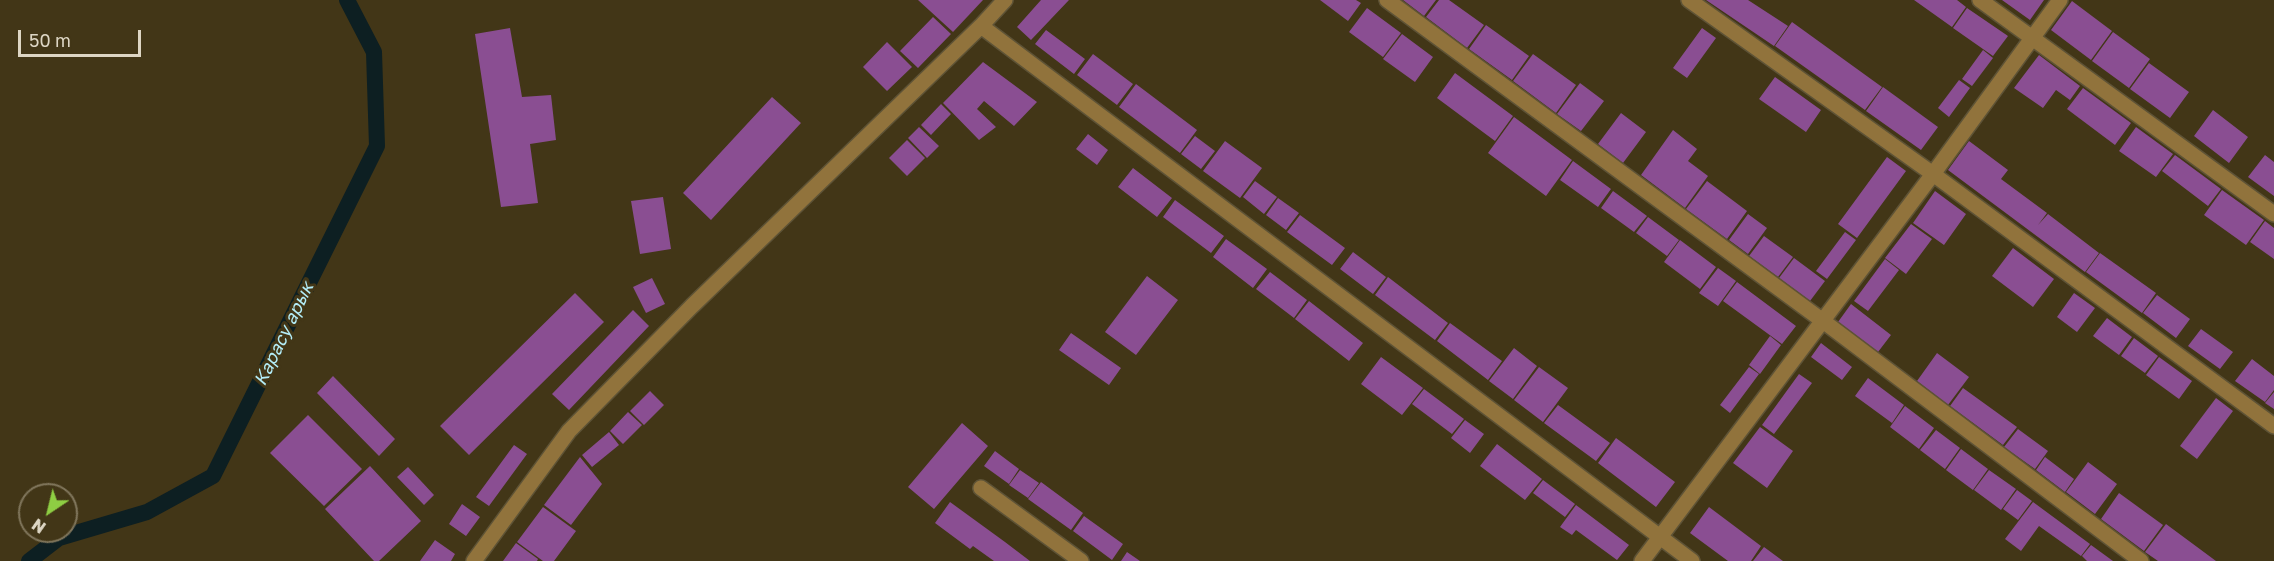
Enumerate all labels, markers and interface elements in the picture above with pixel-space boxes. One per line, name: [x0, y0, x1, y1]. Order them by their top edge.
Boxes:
scale bar: [21, 18, 144, 56]
text: 50 m: [29, 29, 71, 51]
water label: Карасу арык: [250, 279, 318, 389]
north arrow: [18, 483, 78, 543]
text: N: [28, 514, 50, 538]

